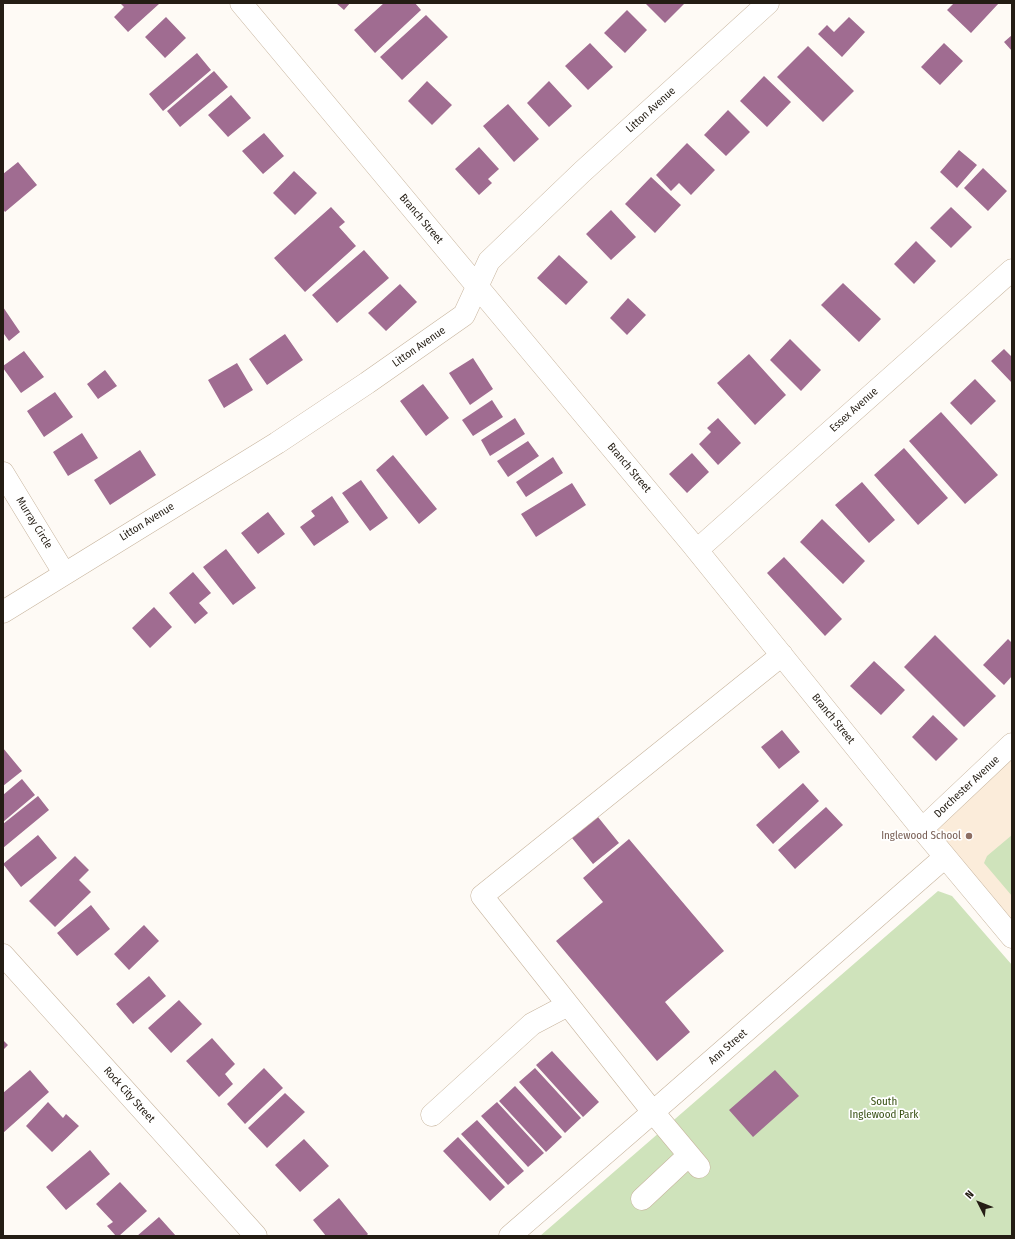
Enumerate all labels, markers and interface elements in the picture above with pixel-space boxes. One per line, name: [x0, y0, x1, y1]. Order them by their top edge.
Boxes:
street label: Litton Avenue: [624, 84, 678, 136]
street label: Branch Street: [396, 191, 446, 247]
street label: Litton Avenue: [390, 324, 448, 370]
street label: Essex Avenue: [827, 385, 881, 435]
street label: Branch Street: [604, 440, 654, 496]
street label: Murray Circle: [13, 495, 55, 551]
street label: Litton Avenue: [117, 500, 177, 544]
street label: Branch Street: [809, 691, 857, 747]
street label: Dorchester Avenue: [932, 753, 1002, 821]
place label: Inglewood School: [881, 829, 961, 843]
marker: Inglewood School: [964, 831, 974, 841]
street label: Ann Street: [706, 1027, 750, 1067]
street label: Rock City Street: [101, 1064, 157, 1126]
park label: South Inglewood Park: [850, 1095, 918, 1121]
north arrow: [959, 1183, 999, 1223]
text: N: [963, 1188, 977, 1201]

